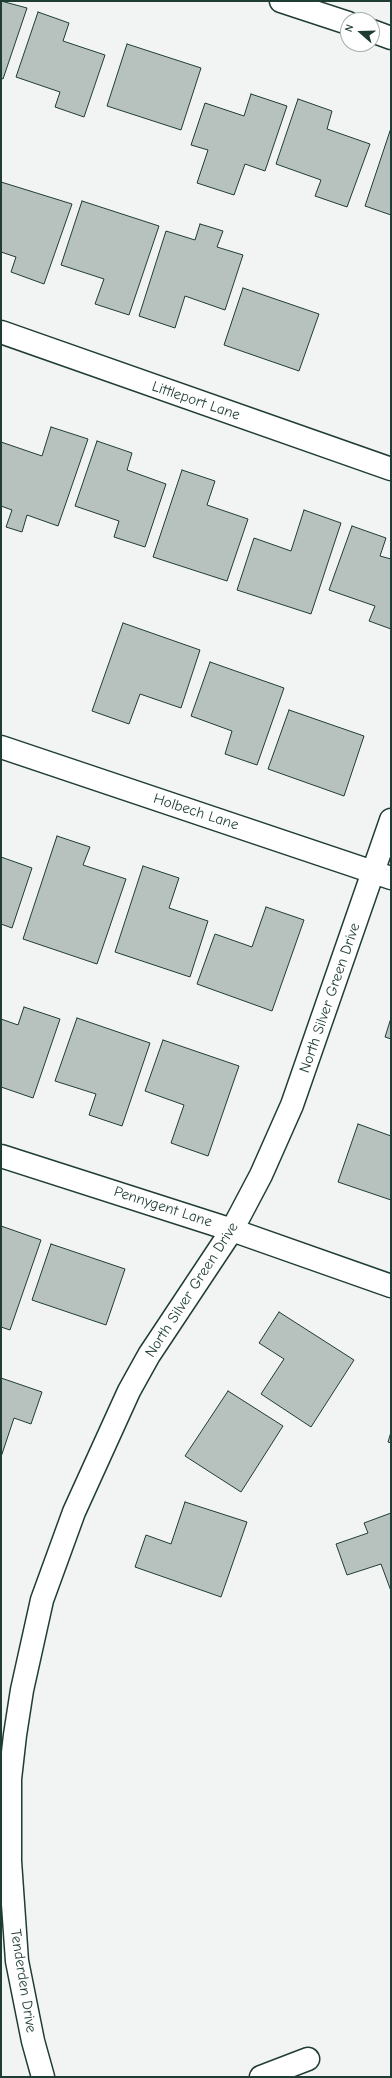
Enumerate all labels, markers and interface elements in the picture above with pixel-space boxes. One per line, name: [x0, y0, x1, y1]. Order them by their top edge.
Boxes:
north arrow: [340, 12, 380, 52]
text: N: [342, 22, 357, 34]
street label: Littleport Lane: [149, 377, 243, 425]
street label: Holbech Lane: [151, 790, 241, 834]
street label: North Silver Green Drive: [296, 921, 364, 1075]
street label: Pennygent Lane: [112, 1183, 214, 1231]
street label: North Silver Green Drive: [142, 1219, 242, 1361]
street label: Tenderden Drive: [6, 1928, 40, 2034]

